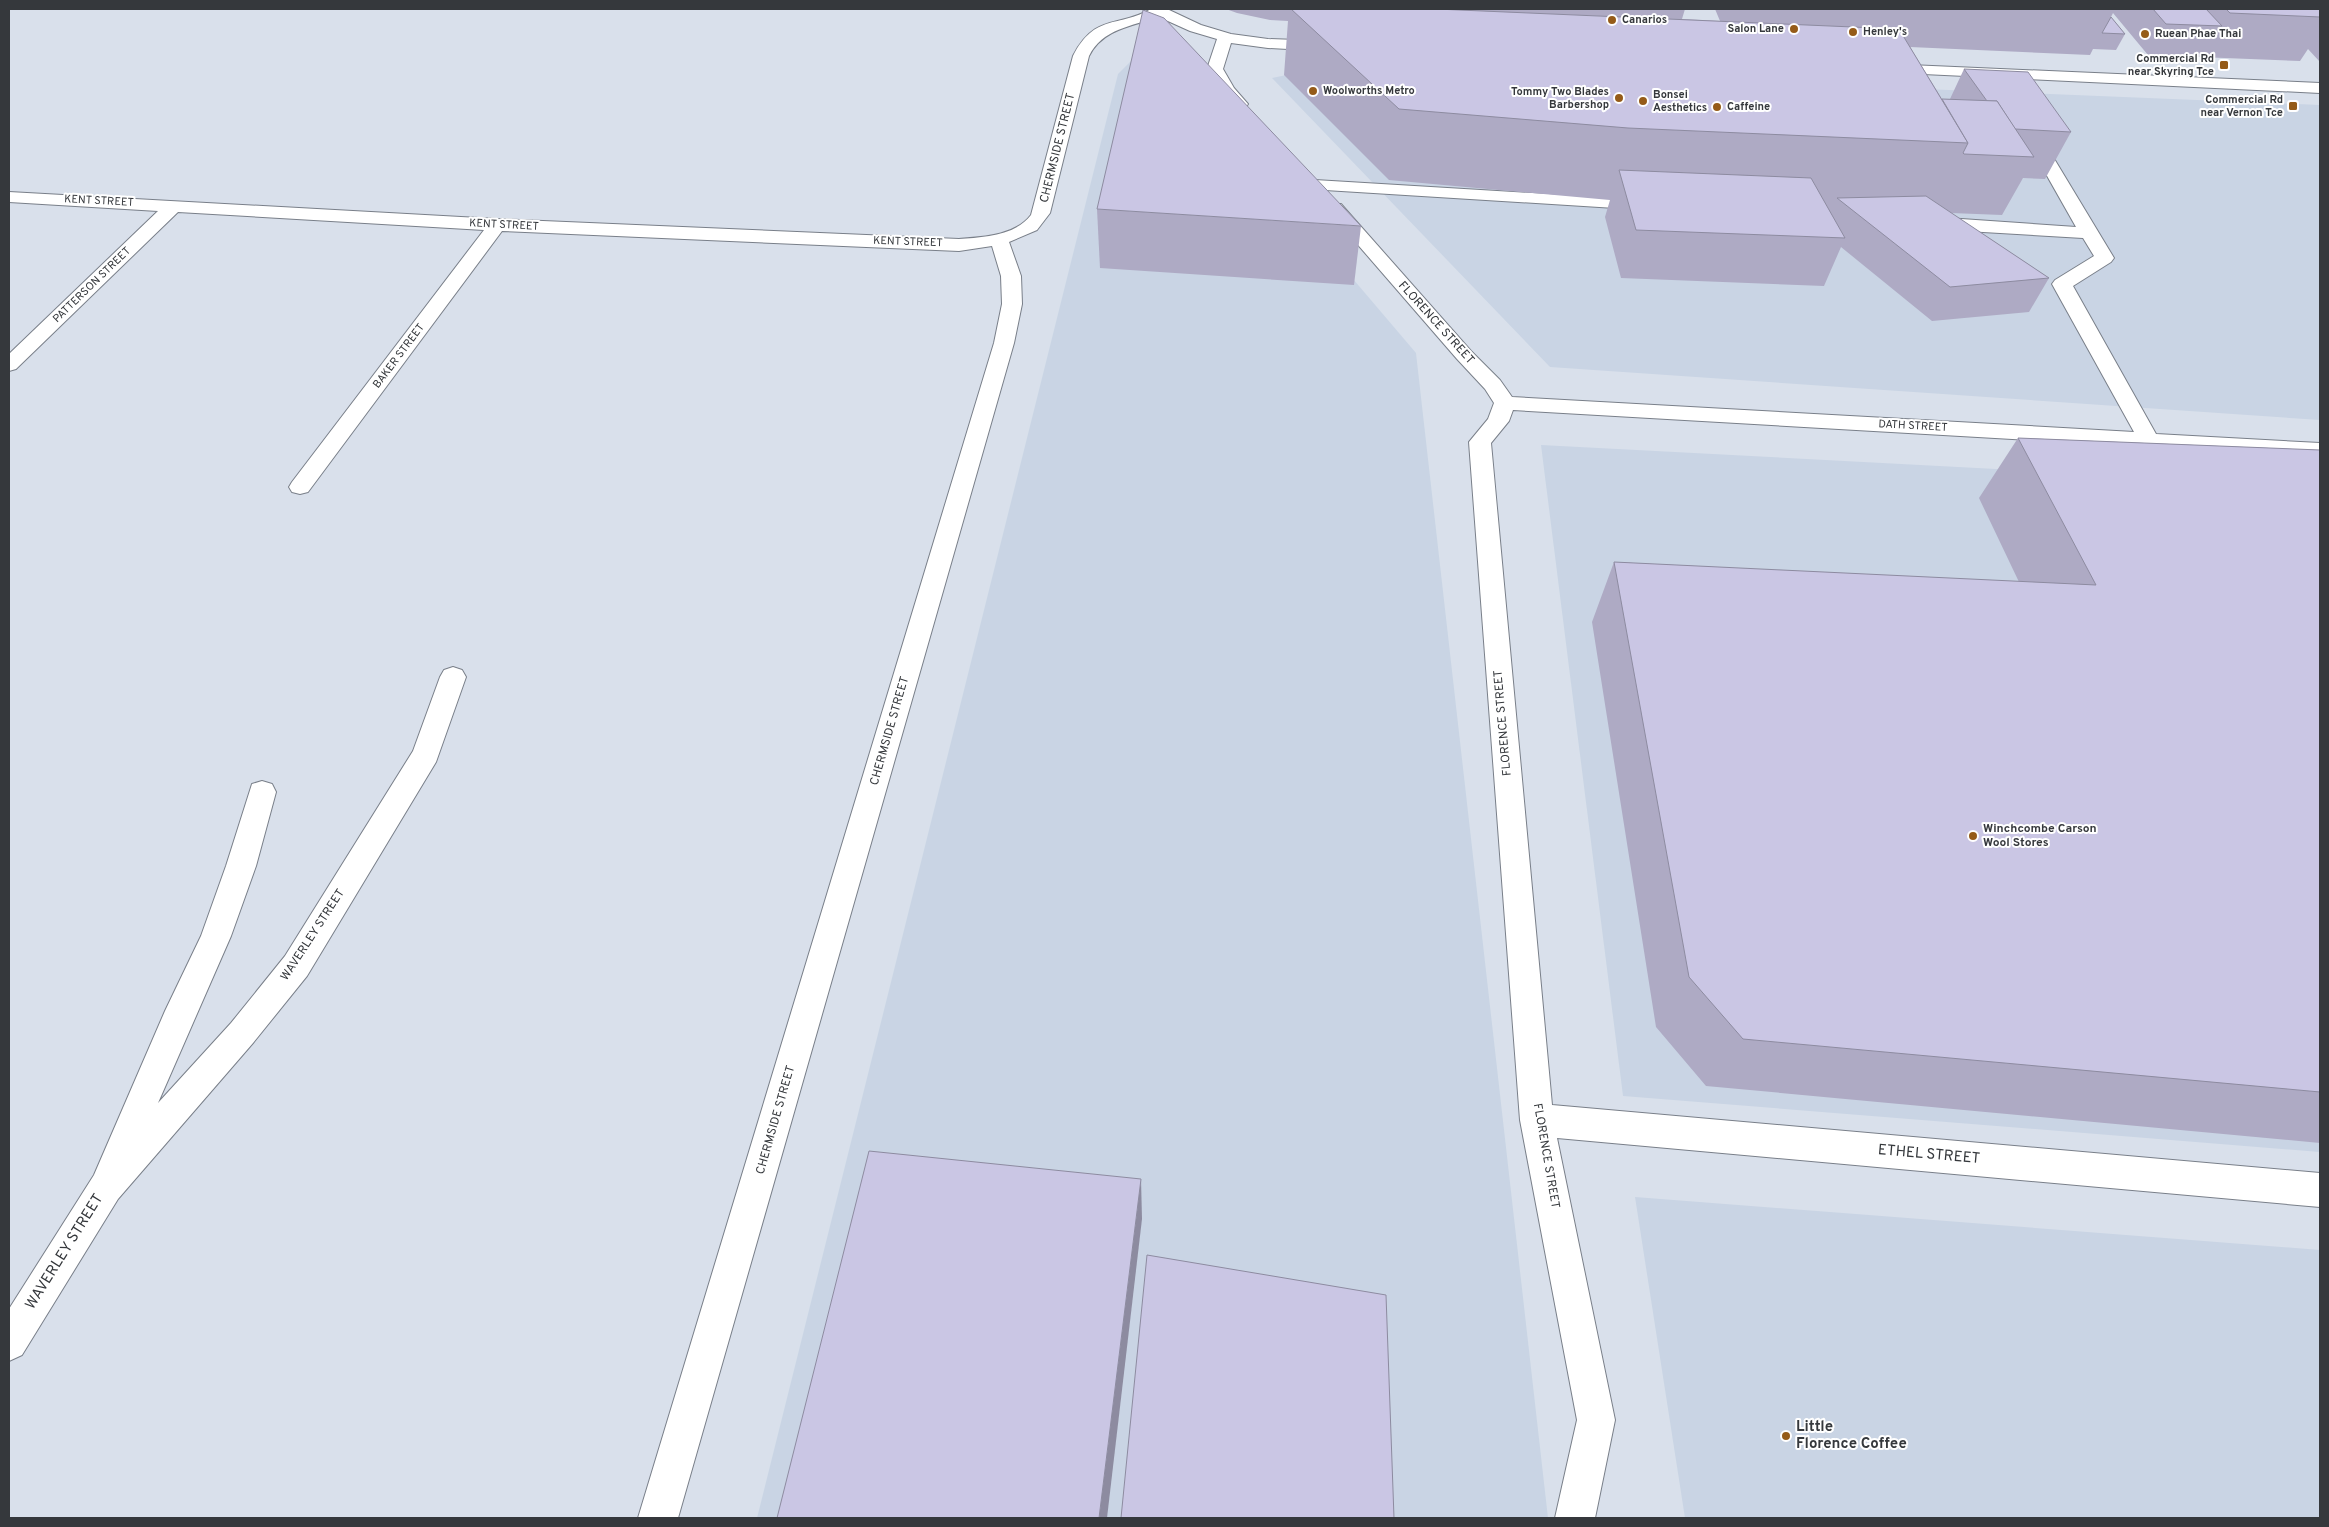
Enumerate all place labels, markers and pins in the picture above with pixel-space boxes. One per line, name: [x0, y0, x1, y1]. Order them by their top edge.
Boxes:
place label: Canarios: [1622, 13, 1667, 27]
marker: Canarios: [1606, 14, 1618, 26]
place label: Salon Lane: [1727, 22, 1784, 36]
marker: Salon Lane: [1788, 23, 1800, 35]
place label: Henley's: [1863, 25, 1907, 39]
marker: Henley's: [1847, 26, 1859, 38]
place label: Ruean Phae Thai: [2155, 27, 2241, 41]
marker: Ruean Phae Thai: [2139, 28, 2151, 40]
place label: Commercial Rd near Skyring Tce: [2128, 52, 2214, 79]
marker: Commercial Rd near Skyring Tce: [2218, 59, 2230, 71]
place label: Woolworths Metro: [1323, 84, 1415, 98]
marker: Woolworths Metro: [1307, 85, 1319, 97]
place label: Tommy Two Blades Barbershop: [1511, 85, 1609, 112]
place label: Bonsei Aesthetics: [1653, 88, 1707, 115]
marker: Tommy Two Blades Barbershop: [1613, 92, 1625, 104]
place label: Commercial Rd near Vernon Tce: [2200, 93, 2283, 120]
marker: Bonsei Aesthetics: [1637, 95, 1649, 107]
place label: Caffeine: [1727, 100, 1770, 114]
marker: Commercial Rd near Vernon Tce: [2287, 100, 2299, 112]
marker: Caffeine: [1711, 101, 1723, 113]
place label: Winchcombe Carson Wool Stores: [1983, 821, 2097, 851]
marker: Winchcombe Carson Wool Stores: [1967, 830, 1979, 842]
place label: Little Florence Coffee: [1796, 1418, 1907, 1454]
marker: Little Florence Coffee: [1780, 1430, 1792, 1442]

